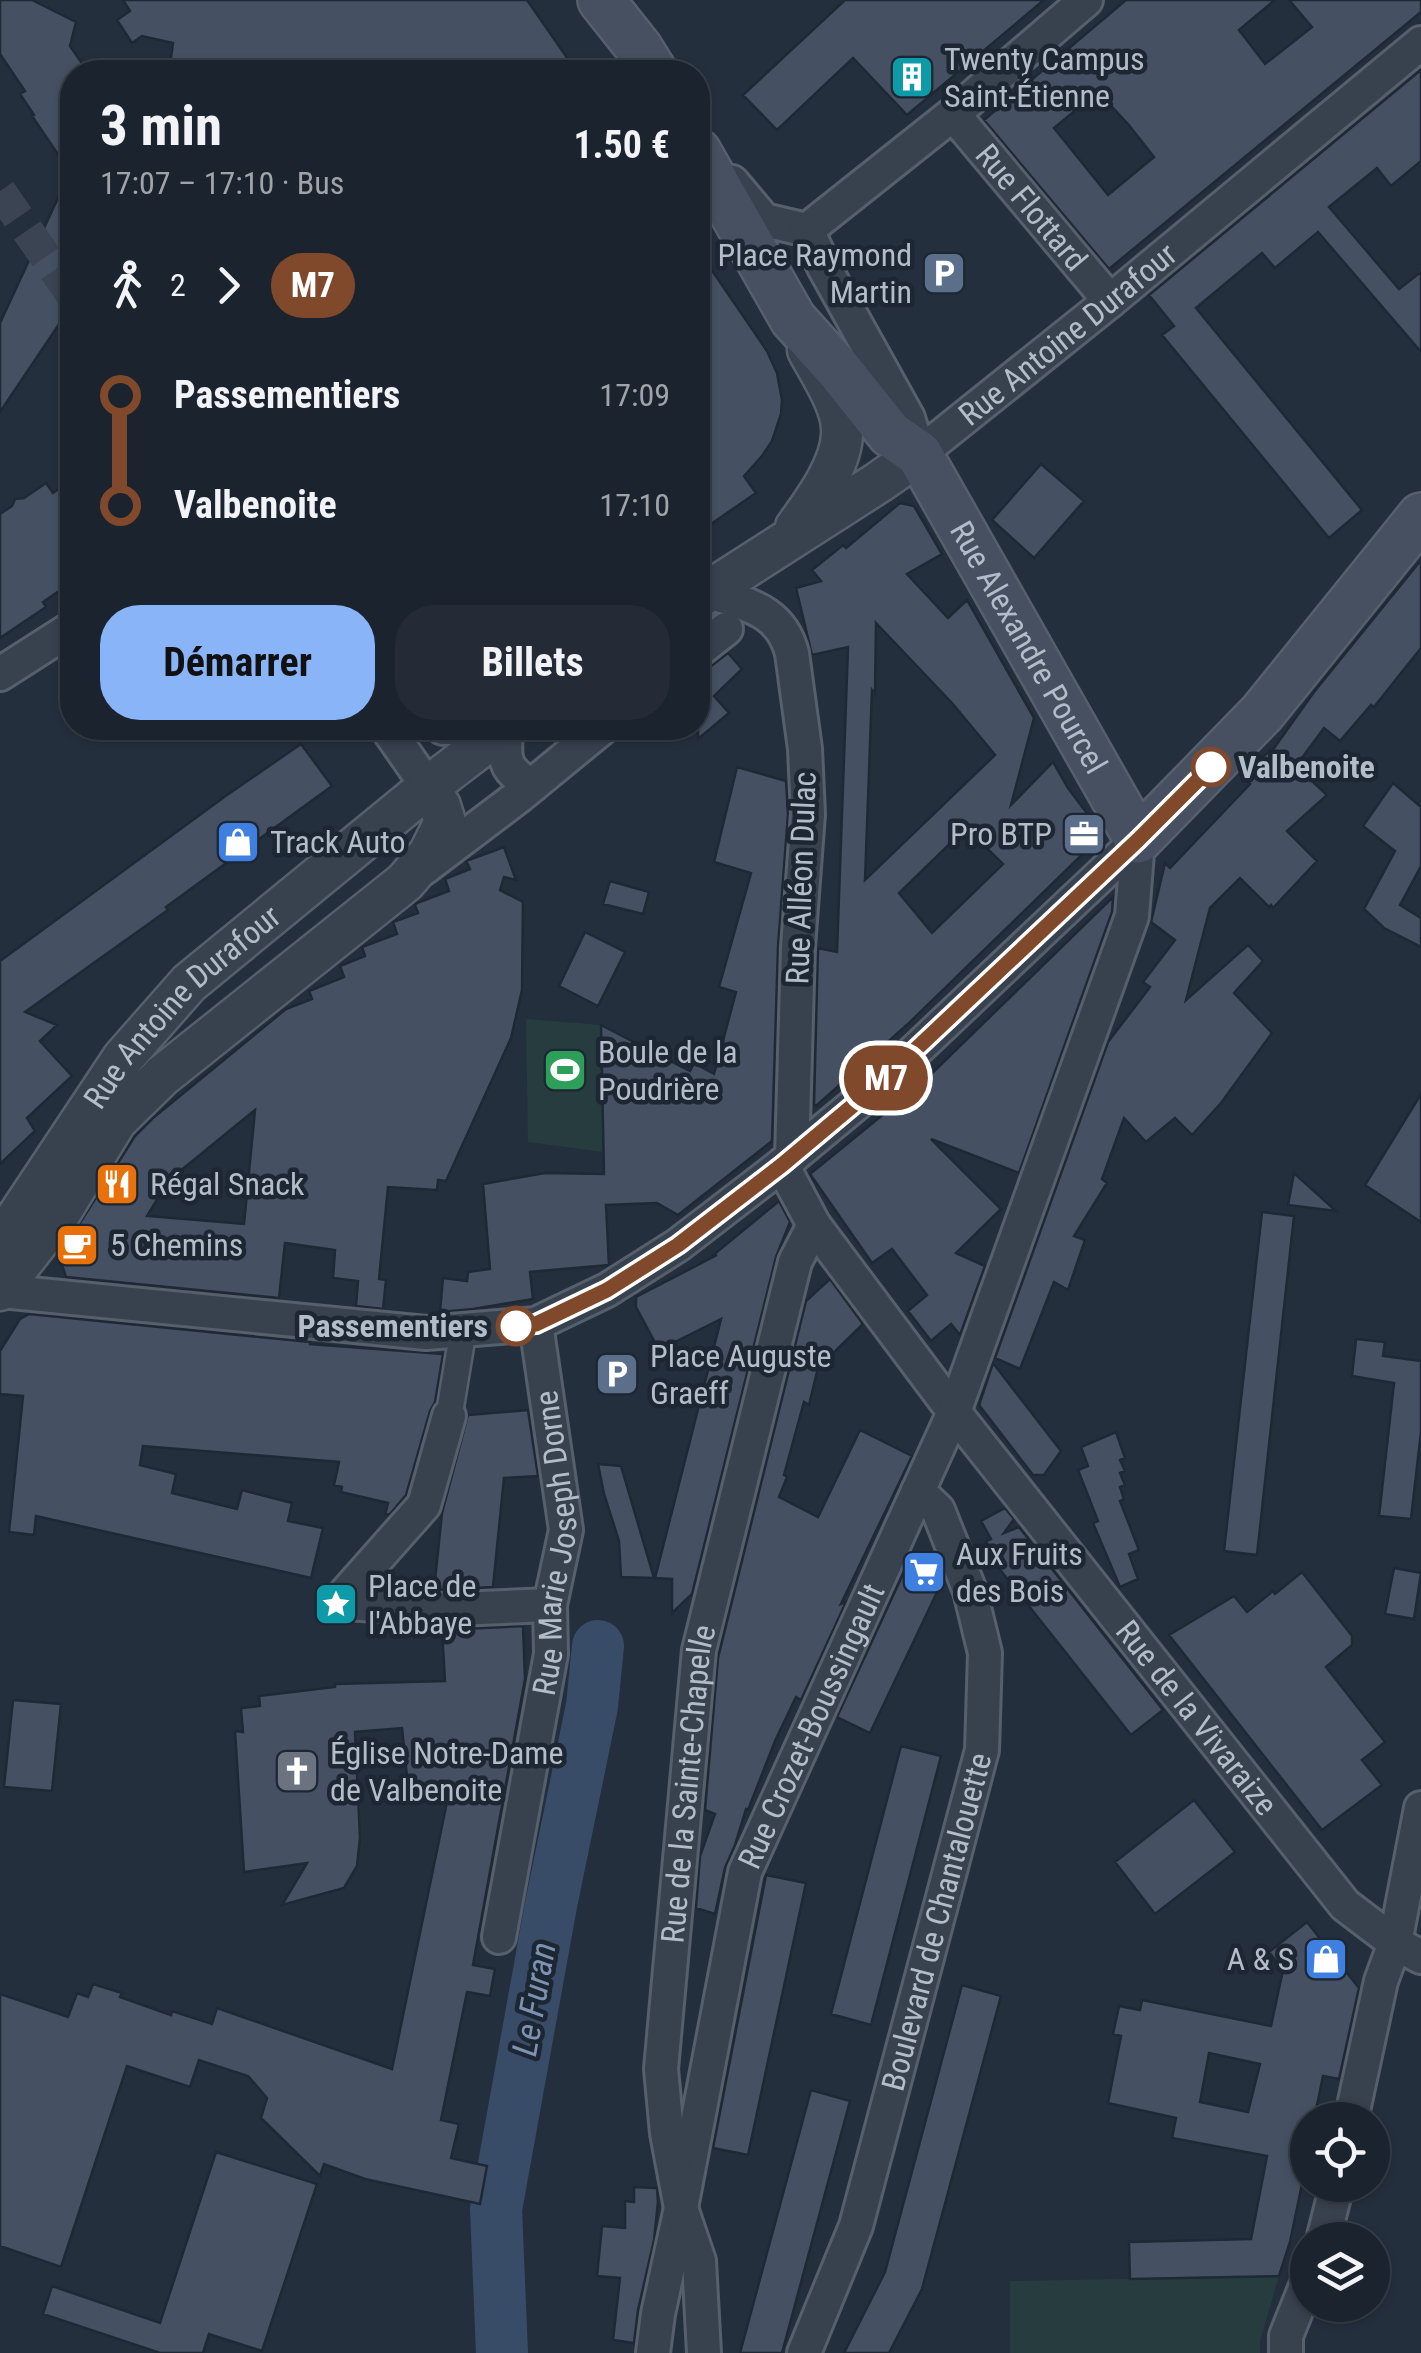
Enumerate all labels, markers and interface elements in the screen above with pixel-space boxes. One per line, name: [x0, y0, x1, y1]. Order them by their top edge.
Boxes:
place label: Twenty Campus Saint-Étienne: [944, 40, 1145, 115]
building icon: Twenty Campus Saint-Étienne: [889, 54, 935, 100]
text: 3 min: [100, 94, 222, 158]
text: 1.50 €: [573, 123, 670, 167]
street label: Rue Flottard: [968, 137, 1095, 278]
text: 17:07 – 17:10 · Bus: [100, 164, 344, 202]
street label: Rue Antoine Durafour: [951, 235, 1184, 434]
place label: Place Raymond Martin: [718, 236, 912, 311]
parking icon: Place Raymond Martin: [921, 250, 967, 296]
icon: walk: [100, 258, 155, 313]
icon: forward: [201, 258, 256, 313]
text: M7: [291, 265, 335, 306]
text: 2: [170, 266, 186, 304]
text: Passementiers: [174, 373, 400, 417]
text: 17:09: [599, 376, 670, 414]
text: Valbenoite: [174, 483, 337, 527]
text: 17:10: [599, 486, 670, 524]
street label: Rue Alexandre Pourcel: [942, 514, 1115, 780]
button: Démarrer: [100, 605, 375, 720]
button: Billets: [395, 605, 670, 720]
marker: Valbenoite: [1192, 748, 1230, 786]
place label: Valbenoite: [1238, 748, 1375, 786]
street label: Rue Alléon Dulac: [778, 771, 824, 985]
office icon: Pro BTP: [1061, 811, 1107, 857]
place label: Pro BTP: [950, 815, 1052, 853]
shop icon: Track Auto: [215, 819, 261, 865]
place label: Track Auto: [270, 823, 405, 861]
street label: Rue Antoine Durafour: [76, 897, 288, 1116]
place label: Boule de la Poudrière: [598, 1033, 738, 1108]
line badge: M7: [841, 1046, 931, 1110]
sports icon: Boule de la Poudrière: [542, 1047, 588, 1093]
text: M7: [864, 1058, 908, 1099]
restaurant icon: Régal Snack: [94, 1161, 140, 1207]
place label: Régal Snack: [150, 1165, 305, 1203]
cafe icon: 5 Chemins: [54, 1222, 100, 1268]
place label: 5 Chemins: [110, 1226, 243, 1264]
place label: Passementiers: [297, 1307, 488, 1345]
marker: Passementiers: [497, 1307, 535, 1345]
place label: Place Auguste Graeff: [650, 1337, 832, 1412]
parking icon: Place Auguste Graeff: [594, 1351, 640, 1397]
street label: Rue Marie Joseph Dorne: [525, 1388, 585, 1698]
place label: Aux Fruits des Bois: [956, 1535, 1083, 1610]
supermarket icon: Aux Fruits des Bois: [901, 1549, 947, 1595]
place label: Place de l'Abbaye: [368, 1567, 476, 1642]
street label: Rue Crozet-Boussingault: [730, 1578, 892, 1875]
place icon: Place de l'Abbaye: [313, 1581, 359, 1627]
street label: Rue de la Vivaraize: [1108, 1613, 1285, 1823]
street label: Rue de la Sainte-Chapelle: [654, 1621, 724, 1945]
place label: Église Notre-Dame de Valbenoite: [330, 1734, 563, 1809]
church icon: Église Notre-Dame de Valbenoite: [274, 1748, 320, 1794]
street label: Boulevard de Chantalouette: [874, 1749, 999, 2095]
shop icon: A & S: [1303, 1936, 1349, 1982]
water label: Le Furan: [504, 1939, 565, 2059]
place label: A & S: [1227, 1940, 1294, 1978]
map controls: [1290, 2102, 1390, 2322]
button: locate: [1290, 2102, 1390, 2202]
button: layers: [1290, 2222, 1390, 2322]

